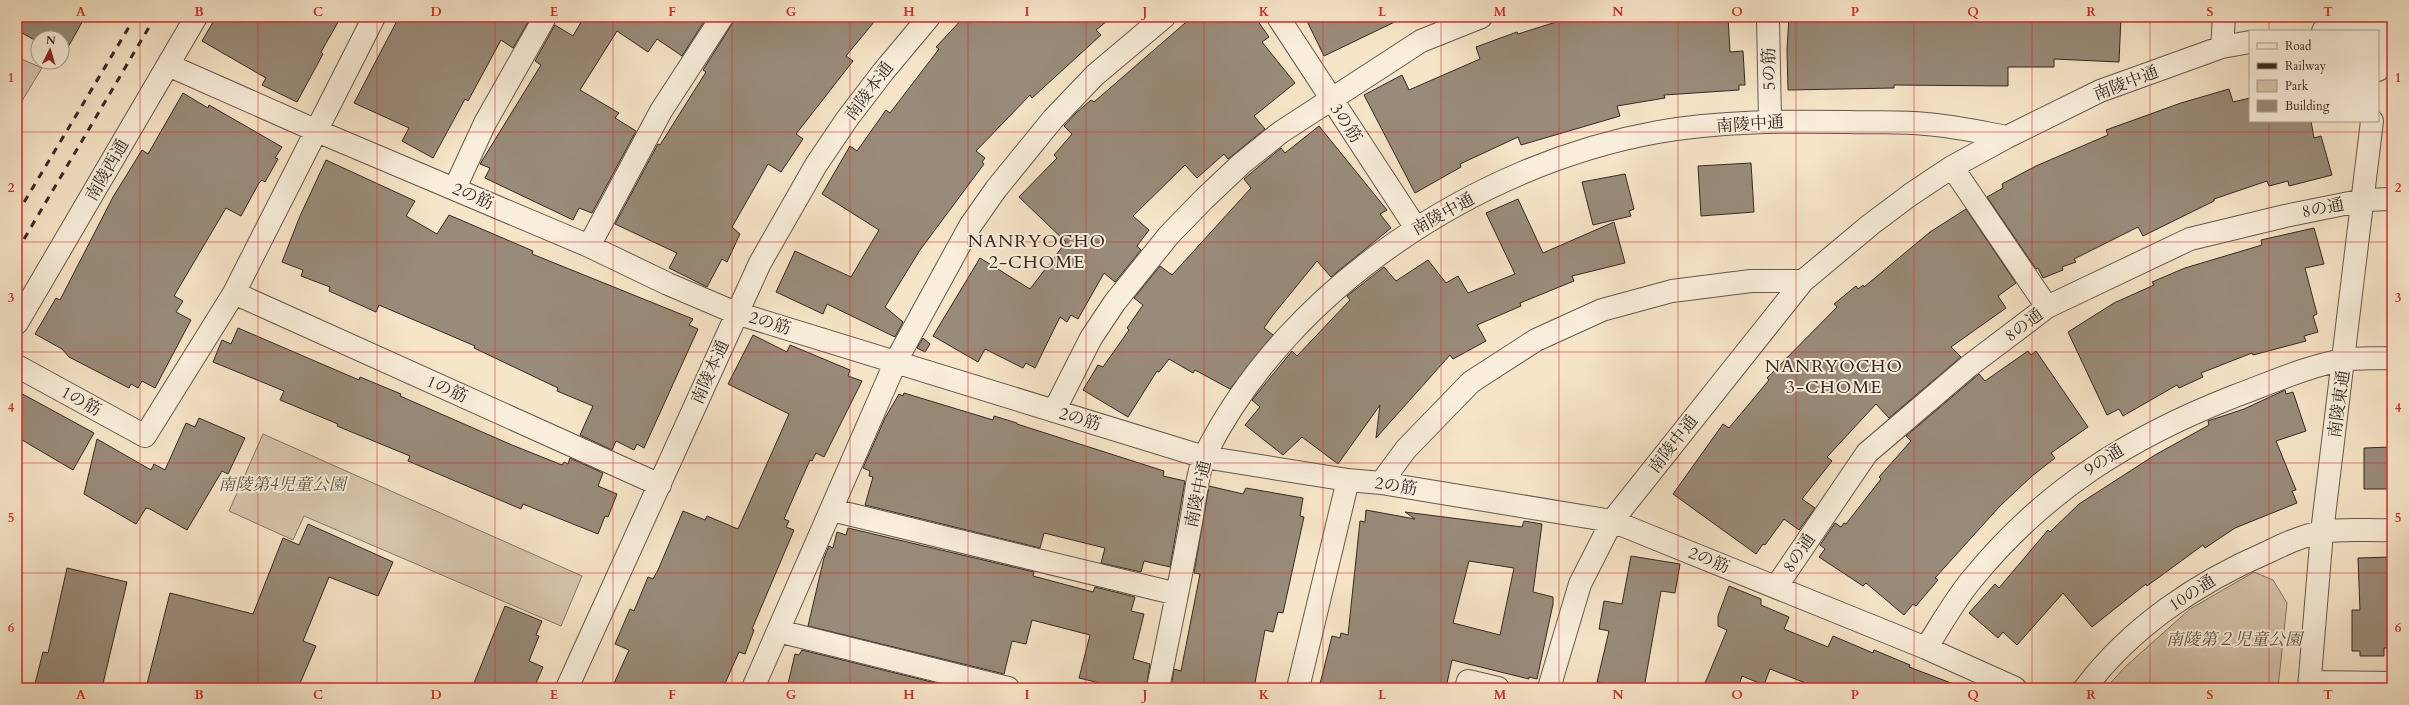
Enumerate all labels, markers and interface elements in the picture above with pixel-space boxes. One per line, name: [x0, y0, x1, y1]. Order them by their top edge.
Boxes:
text: A: [76, 3, 86, 21]
text: B: [194, 3, 204, 21]
text: C: [313, 3, 323, 21]
text: D: [430, 3, 442, 21]
text: E: [550, 3, 558, 21]
text: F: [668, 3, 676, 21]
text: G: [786, 3, 797, 21]
text: H: [903, 3, 915, 21]
text: I: [1024, 3, 1030, 21]
text: J: [1141, 3, 1148, 21]
text: K: [1259, 3, 1270, 21]
text: L: [1378, 3, 1387, 21]
text: M: [1494, 3, 1507, 21]
text: N: [1612, 3, 1624, 21]
text: O: [1731, 3, 1743, 21]
text: P: [1851, 3, 1859, 21]
text: Q: [1967, 3, 1979, 21]
text: R: [2086, 3, 2096, 21]
text: S: [2207, 3, 2214, 21]
text: T: [2323, 3, 2333, 21]
north arrow: [30, 30, 70, 70]
legend: [2249, 30, 2379, 122]
text: N: [45, 33, 57, 48]
text: Road: [2285, 38, 2312, 54]
street label: 5の筋: [1757, 47, 1781, 91]
street label: 南陵本通: [839, 57, 899, 125]
text: Railway: [2285, 58, 2327, 74]
street label: 南陵中通: [2090, 60, 2162, 106]
text: 1: [8, 69, 14, 87]
text: 1: [2395, 69, 2401, 87]
text: Park: [2285, 78, 2309, 94]
text: Building: [2285, 98, 2330, 114]
street label: 3の筋: [1325, 99, 1367, 147]
street label: 南陵中通: [1715, 110, 1785, 138]
street label: 南陵西通: [80, 135, 134, 205]
street label: 2の筋: [449, 177, 497, 215]
text: 2: [8, 179, 15, 197]
text: 2: [2395, 179, 2402, 197]
street label: 南陵中通: [1408, 187, 1478, 241]
street label: 8の通: [2300, 193, 2346, 223]
district label: NANRYOCHO 2-CHOME: [968, 229, 1106, 275]
text: 3: [8, 289, 15, 307]
text: 3: [2395, 289, 2402, 307]
street label: 8の通: [2000, 303, 2048, 347]
street label: 2の筋: [746, 306, 794, 340]
street label: 南陵本通: [686, 336, 734, 408]
district label: NANRYOCHO 3-CHOME: [1765, 354, 1903, 400]
street label: 南陵東通: [2323, 369, 2355, 439]
street label: 1の筋: [423, 370, 471, 408]
street label: 1の筋: [57, 381, 105, 421]
text: 4: [8, 399, 15, 417]
text: 4: [2395, 399, 2402, 417]
street label: 2の筋: [1056, 402, 1104, 436]
street label: 南陵中通: [1643, 410, 1703, 478]
street label: 9の通: [2080, 439, 2128, 481]
street label: 南陵中通: [1180, 458, 1216, 530]
street label: 2の筋: [1373, 471, 1419, 501]
park label: 南陵第4児童公園: [218, 473, 349, 496]
text: 5: [8, 509, 14, 527]
text: 5: [2395, 509, 2401, 527]
street label: 8の通: [1778, 529, 1820, 577]
street label: 2の筋: [1685, 541, 1733, 579]
street label: 10の通: [2164, 569, 2220, 617]
text: 6: [8, 619, 15, 637]
text: 6: [2395, 619, 2402, 637]
park label: 南陵第２児童公園: [2166, 628, 2305, 651]
text: A: [76, 686, 86, 704]
text: B: [194, 686, 204, 704]
text: C: [313, 686, 323, 704]
text: D: [430, 686, 442, 704]
text: E: [550, 686, 558, 704]
text: F: [668, 686, 676, 704]
text: G: [786, 686, 797, 704]
text: H: [903, 686, 915, 704]
text: I: [1024, 686, 1030, 704]
text: J: [1141, 686, 1148, 704]
text: K: [1259, 686, 1270, 704]
text: L: [1378, 686, 1387, 704]
text: M: [1494, 686, 1507, 704]
text: N: [1612, 686, 1624, 704]
text: O: [1731, 686, 1743, 704]
text: P: [1851, 686, 1859, 704]
text: Q: [1967, 686, 1979, 704]
text: R: [2086, 686, 2096, 704]
text: S: [2207, 686, 2214, 704]
text: T: [2323, 686, 2333, 704]

